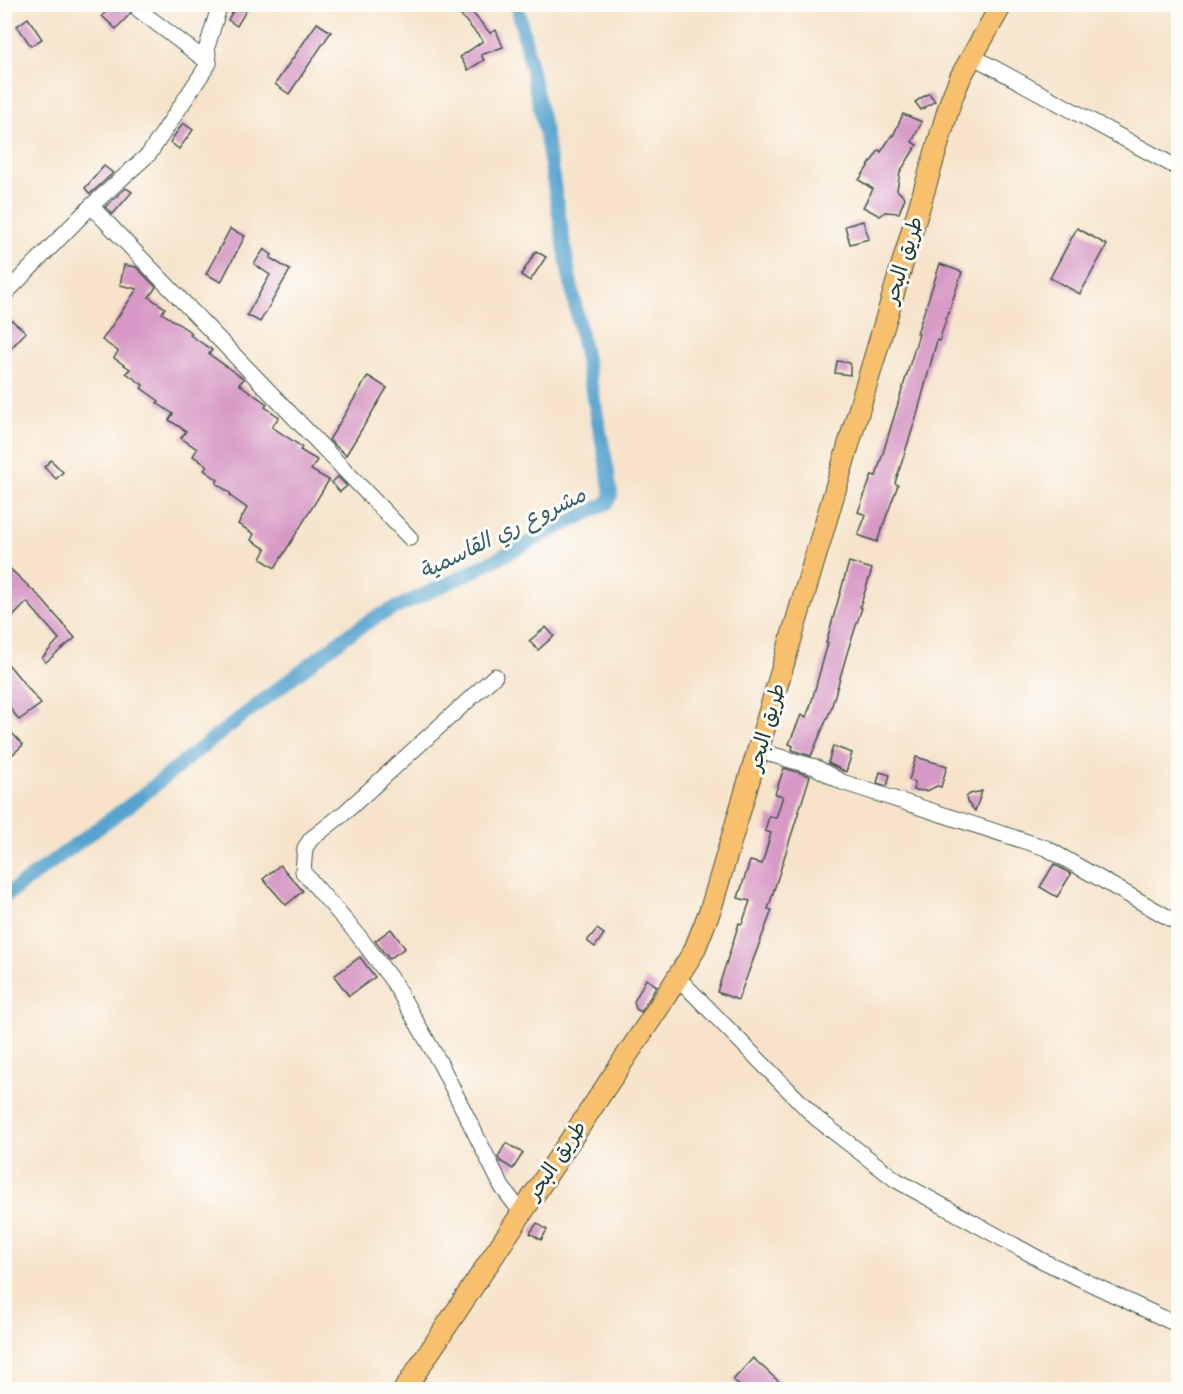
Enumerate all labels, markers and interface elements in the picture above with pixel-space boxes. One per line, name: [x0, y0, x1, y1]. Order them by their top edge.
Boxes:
street label: طريق البحر: [875, 213, 929, 309]
water label: مشروع ري القاسمية: [414, 479, 591, 586]
street label: طريق البحر: [739, 680, 791, 776]
street label: طريق البحر: [517, 1114, 592, 1206]

